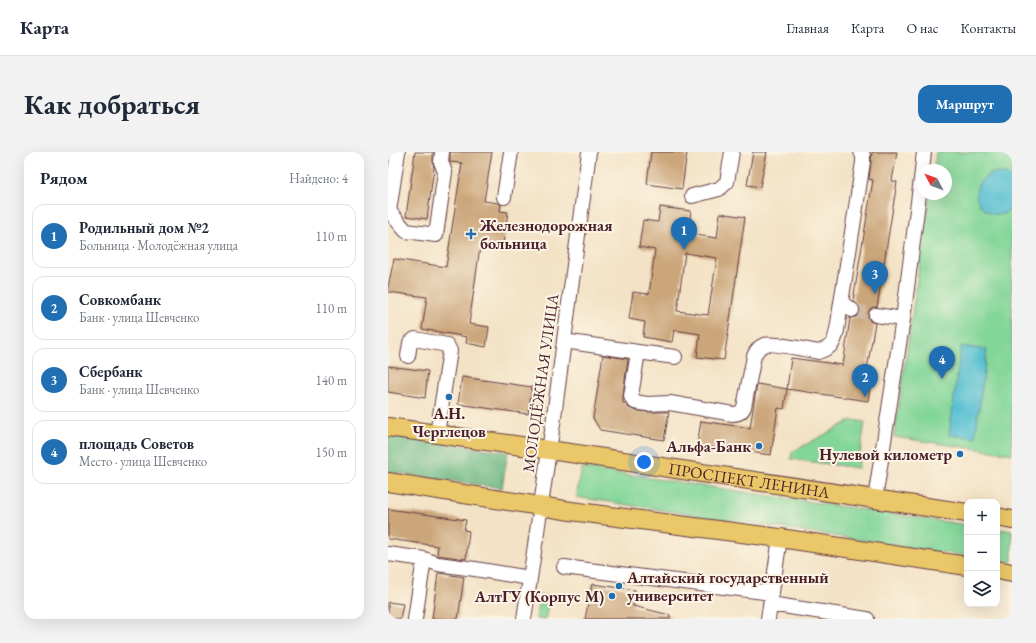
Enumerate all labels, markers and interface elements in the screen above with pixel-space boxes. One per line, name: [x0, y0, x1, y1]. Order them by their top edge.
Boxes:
text: Карта: [20, 15, 69, 40]
text: Главная: [786, 19, 829, 37]
text: Карта: [851, 19, 884, 37]
text: О нас: [906, 19, 938, 37]
text: Контакты: [960, 19, 1016, 37]
button: Маршрут: [918, 85, 1012, 123]
text: Как добраться: [24, 86, 200, 122]
north arrow: [916, 164, 952, 200]
text: Рядом: [40, 167, 88, 189]
text: Найдено: 4: [289, 170, 348, 187]
place label: Железнодорожная больница: [479, 215, 613, 254]
pin: 1: [671, 217, 697, 250]
text: Родильный дом №2: [79, 218, 209, 237]
text: 1: [51, 228, 57, 245]
text: 110 m: [316, 228, 347, 245]
marker: Железнодорожная больница: [465, 228, 477, 240]
text: Больница · Молодёжная улица: [79, 237, 238, 254]
pin: 3: [862, 261, 888, 294]
text: Совкомбанк: [79, 290, 161, 309]
street label: МОЛОДЁЖНАЯ УЛИЦА: [518, 291, 564, 474]
text: 2: [51, 300, 57, 317]
text: 110 m: [316, 300, 347, 317]
text: Банк · улица Шевченко: [79, 309, 200, 326]
pin: 4: [929, 346, 955, 379]
text: Сбербанк: [79, 362, 143, 381]
pin: 2: [852, 364, 878, 397]
text: 3: [51, 372, 57, 389]
text: 140 m: [316, 372, 347, 389]
text: Банк · улица Шевченко: [79, 381, 200, 398]
marker: А.Н. Черглецов: [444, 392, 454, 402]
place label: А.Н. Черглецов: [412, 403, 486, 442]
text: площадь Советов: [79, 434, 194, 453]
place label: Альфа-Банк: [665, 436, 751, 457]
marker: Альфа-Банк: [754, 441, 764, 451]
text: 4: [51, 444, 57, 461]
text: 150 m: [316, 444, 347, 461]
place label: Нулевой километр: [819, 444, 952, 465]
marker: Нулевой километр: [955, 449, 965, 459]
your location: [634, 452, 654, 472]
text: Место · улица Шевченко: [79, 453, 207, 470]
street label: ПРОСПЕКТ ЛЕНИНА: [667, 458, 832, 503]
map controls: [964, 499, 1000, 607]
button: +: [964, 499, 1000, 535]
button: −: [964, 535, 1000, 571]
place label: Алтайский государственный университет: [626, 567, 829, 606]
button: layers: [964, 571, 1000, 607]
marker: Алтайский государственный университет: [614, 581, 624, 591]
place label: АлтГУ (Корпус М): [473, 586, 604, 607]
marker: АлтГУ (Корпус М): [607, 591, 617, 601]

